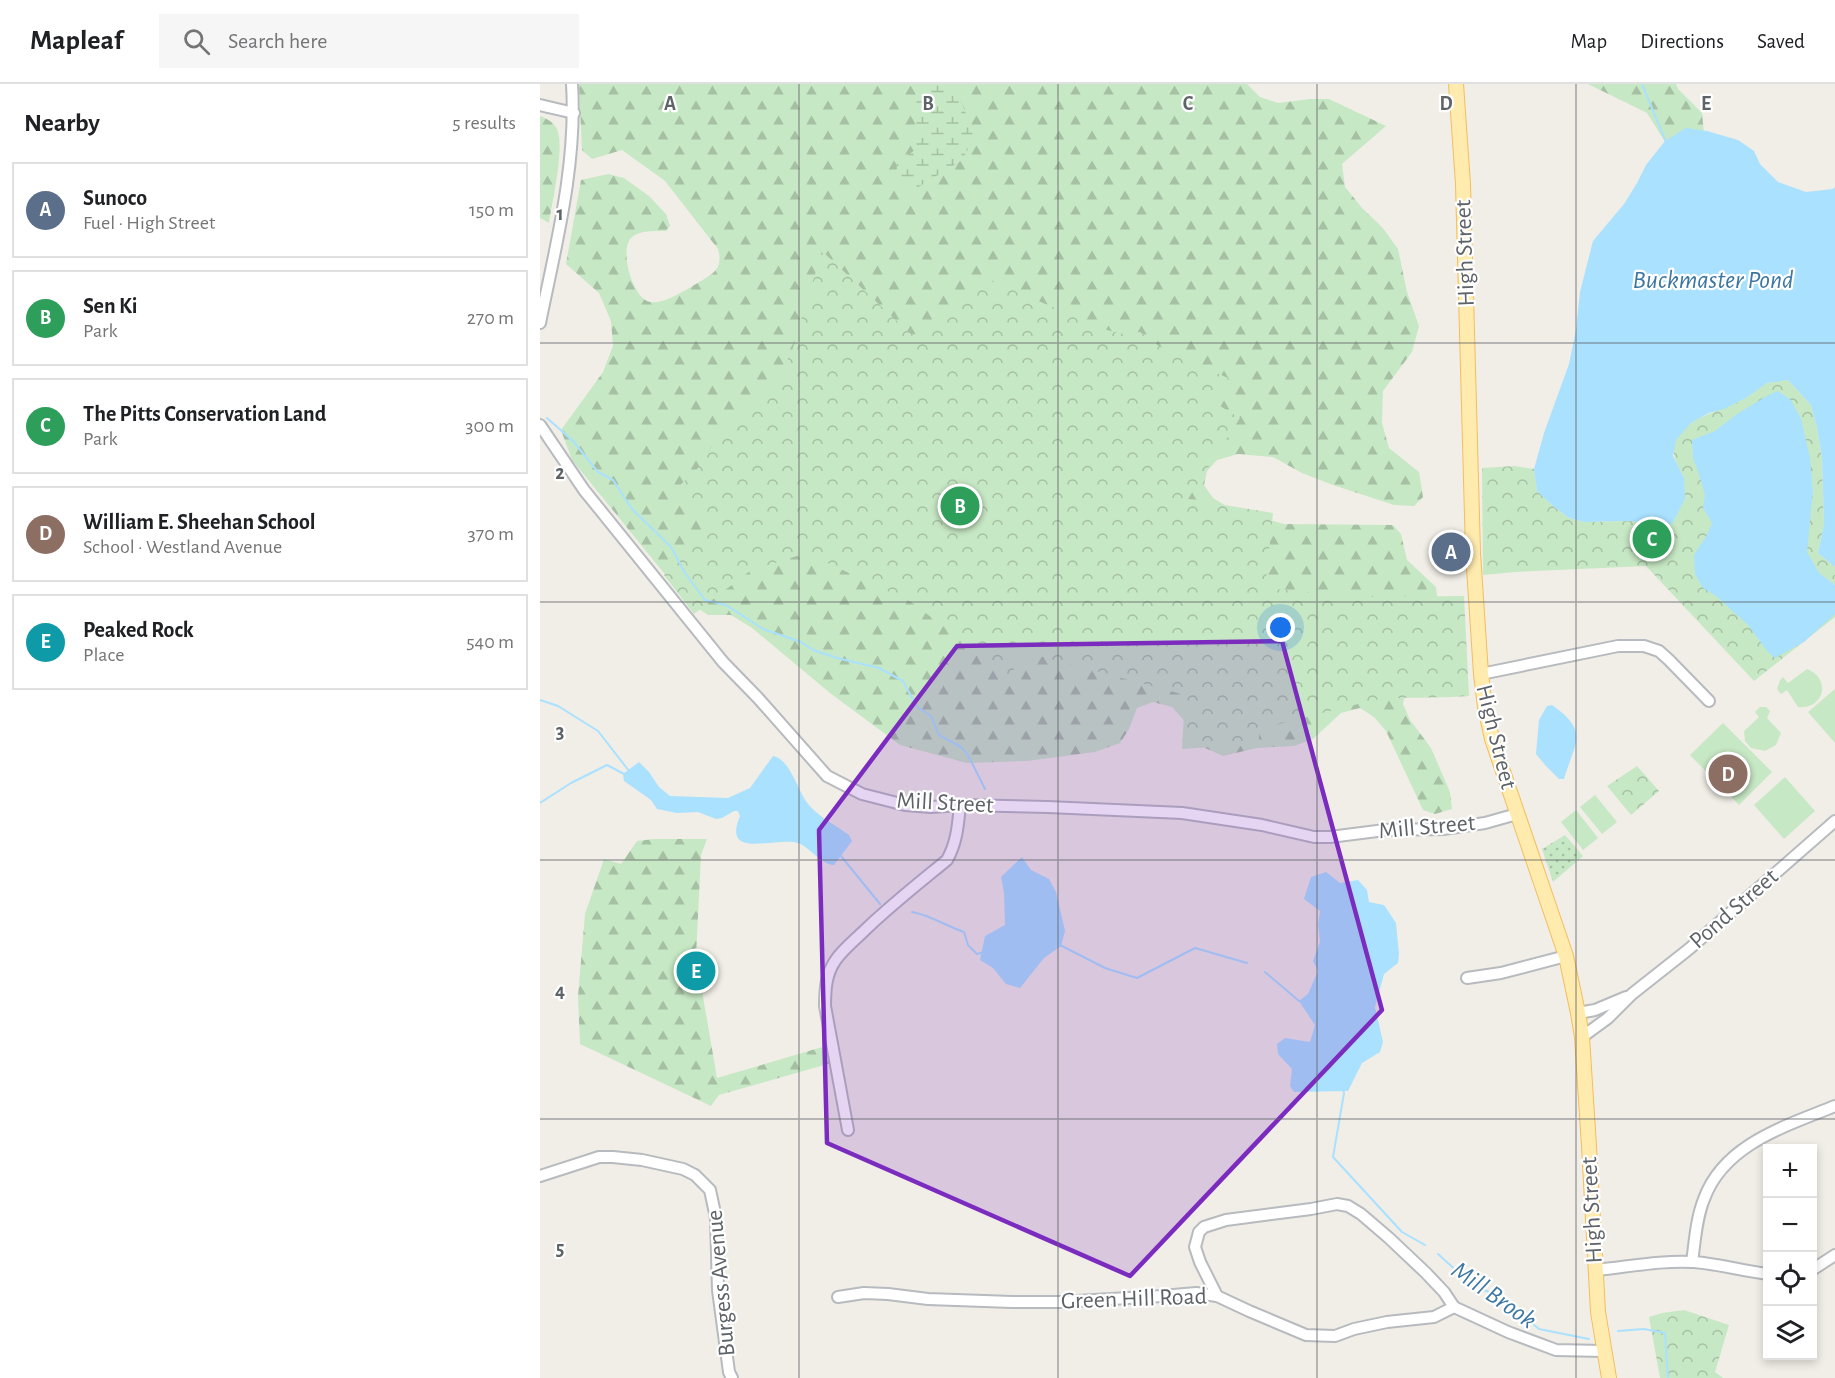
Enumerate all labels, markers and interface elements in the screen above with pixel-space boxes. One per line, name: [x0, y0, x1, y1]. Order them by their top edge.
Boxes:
search box: [159, 14, 579, 68]
icon: search: [180, 25, 213, 58]
text: Mapleaf: [30, 27, 123, 55]
text: Search here: [228, 30, 327, 52]
text: Map: [1571, 31, 1607, 52]
text: Directions: [1640, 31, 1724, 52]
text: Saved: [1757, 31, 1805, 52]
text: A: [664, 94, 676, 114]
text: B: [922, 94, 934, 114]
text: C: [1183, 94, 1194, 114]
text: D: [1439, 94, 1453, 114]
text: E: [1701, 94, 1711, 114]
text: Nearby: [24, 110, 100, 136]
text: 5 results: [452, 113, 516, 133]
text: Sunoco: [83, 187, 147, 209]
street label: High Street: [1451, 199, 1479, 307]
text: A: [40, 200, 52, 220]
text: 150 m: [469, 200, 514, 220]
text: 1: [556, 204, 564, 224]
text: Fuel · High Street: [83, 213, 215, 233]
water label: Buckmaster Pond: [1632, 267, 1794, 293]
text: Sen Ki: [83, 295, 138, 317]
text: B: [40, 308, 51, 328]
text: 270 m: [467, 308, 514, 328]
text: Park: [83, 321, 118, 341]
text: The Pitts Conservation Land: [83, 403, 326, 425]
text: C: [40, 416, 51, 436]
text: 300 m: [465, 416, 514, 436]
text: Park: [83, 429, 118, 449]
text: 2: [555, 463, 565, 483]
pin: B: [940, 484, 980, 528]
text: William E. Sheehan School: [83, 511, 316, 533]
pin: C: [1632, 516, 1672, 562]
text: D: [39, 524, 52, 544]
text: 370 m: [468, 524, 514, 544]
pin: A: [1432, 530, 1470, 574]
text: School · Westland Avenue: [83, 537, 282, 557]
your location: [1266, 613, 1295, 642]
text: Peaked Rock: [83, 619, 194, 641]
text: E: [40, 632, 51, 652]
text: 540 m: [466, 632, 514, 652]
text: Place: [83, 645, 124, 665]
street label: High Street: [1471, 682, 1521, 792]
text: 3: [556, 722, 564, 742]
pin: D: [1708, 752, 1748, 796]
street label: Mill Street: [896, 788, 994, 818]
street label: Mill Street: [1378, 811, 1477, 843]
street label: Pond Street: [1685, 864, 1783, 954]
pin: E: [676, 948, 716, 994]
text: 4: [555, 981, 565, 1001]
map controls: [1763, 1144, 1817, 1360]
button: +: [1763, 1144, 1817, 1198]
street label: High Street: [1577, 1156, 1607, 1264]
button: −: [1763, 1198, 1817, 1252]
street label: Burgess Avenue: [703, 1209, 739, 1357]
text: 5: [556, 1239, 564, 1259]
button: locate: [1763, 1252, 1817, 1306]
water label: Mill Brook: [1447, 1257, 1541, 1333]
street label: Green Hill Road: [1061, 1284, 1207, 1314]
button: layers: [1763, 1306, 1817, 1360]

